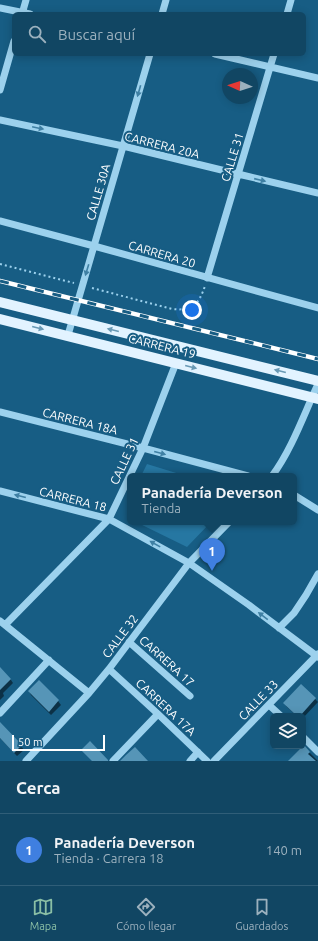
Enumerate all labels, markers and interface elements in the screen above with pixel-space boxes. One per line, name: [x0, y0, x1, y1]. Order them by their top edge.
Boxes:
search box: [12, 12, 306, 56]
icon: search: [26, 23, 48, 45]
text: Buscar aquí: [58, 26, 135, 43]
north arrow: [222, 68, 258, 104]
one-way arrow: [136, 86, 142, 98]
one-way arrow: [32, 126, 44, 132]
street label: CARRERA 20A: [123, 129, 201, 161]
street label: CALLE 31: [218, 131, 246, 183]
street label: CALLE 30A: [84, 162, 112, 222]
one-way arrow: [254, 177, 266, 183]
street label: CARRERA 20: [127, 238, 197, 270]
one-way arrow: [84, 264, 90, 276]
your location: [182, 300, 202, 320]
one-way arrow: [32, 325, 44, 331]
one-way arrow: [107, 326, 120, 332]
street label: CARRERA 19: [127, 331, 197, 361]
one-way arrow: [185, 364, 197, 370]
one-way arrow: [274, 368, 286, 374]
street label: CARRERA 18A: [41, 405, 119, 437]
street label: CALLE 31: [107, 435, 141, 487]
one-way arrow: [154, 450, 166, 456]
popup: [127, 473, 297, 525]
street label: CARRERA 18: [38, 484, 108, 514]
text: Panadería Deverson: [141, 484, 283, 501]
one-way arrow: [14, 493, 26, 499]
text: Tienda: [141, 501, 181, 515]
pin: 1: [199, 538, 225, 571]
one-way arrow: [149, 541, 161, 548]
street label: CALLE 32: [100, 612, 140, 660]
one-way arrow: [258, 612, 268, 620]
street label: CARRERA 17: [137, 633, 197, 689]
street label: CARRERA 17A: [133, 676, 199, 738]
street label: CALLE 33: [236, 677, 280, 723]
map controls: [270, 713, 306, 749]
button: layers: [270, 713, 306, 749]
scale bar: [12, 733, 105, 752]
text: 50 m: [18, 736, 42, 748]
text: Cerca: [16, 778, 61, 797]
text: Panadería Deverson: [54, 834, 195, 851]
text: 1: [25, 843, 33, 857]
text: 140 m: [266, 843, 302, 857]
text: Tienda · Carrera 18: [54, 851, 164, 865]
tab: Mapa: [30, 896, 57, 932]
tab: Cómo llegar: [116, 896, 176, 932]
tab: Guardados: [235, 896, 288, 932]

